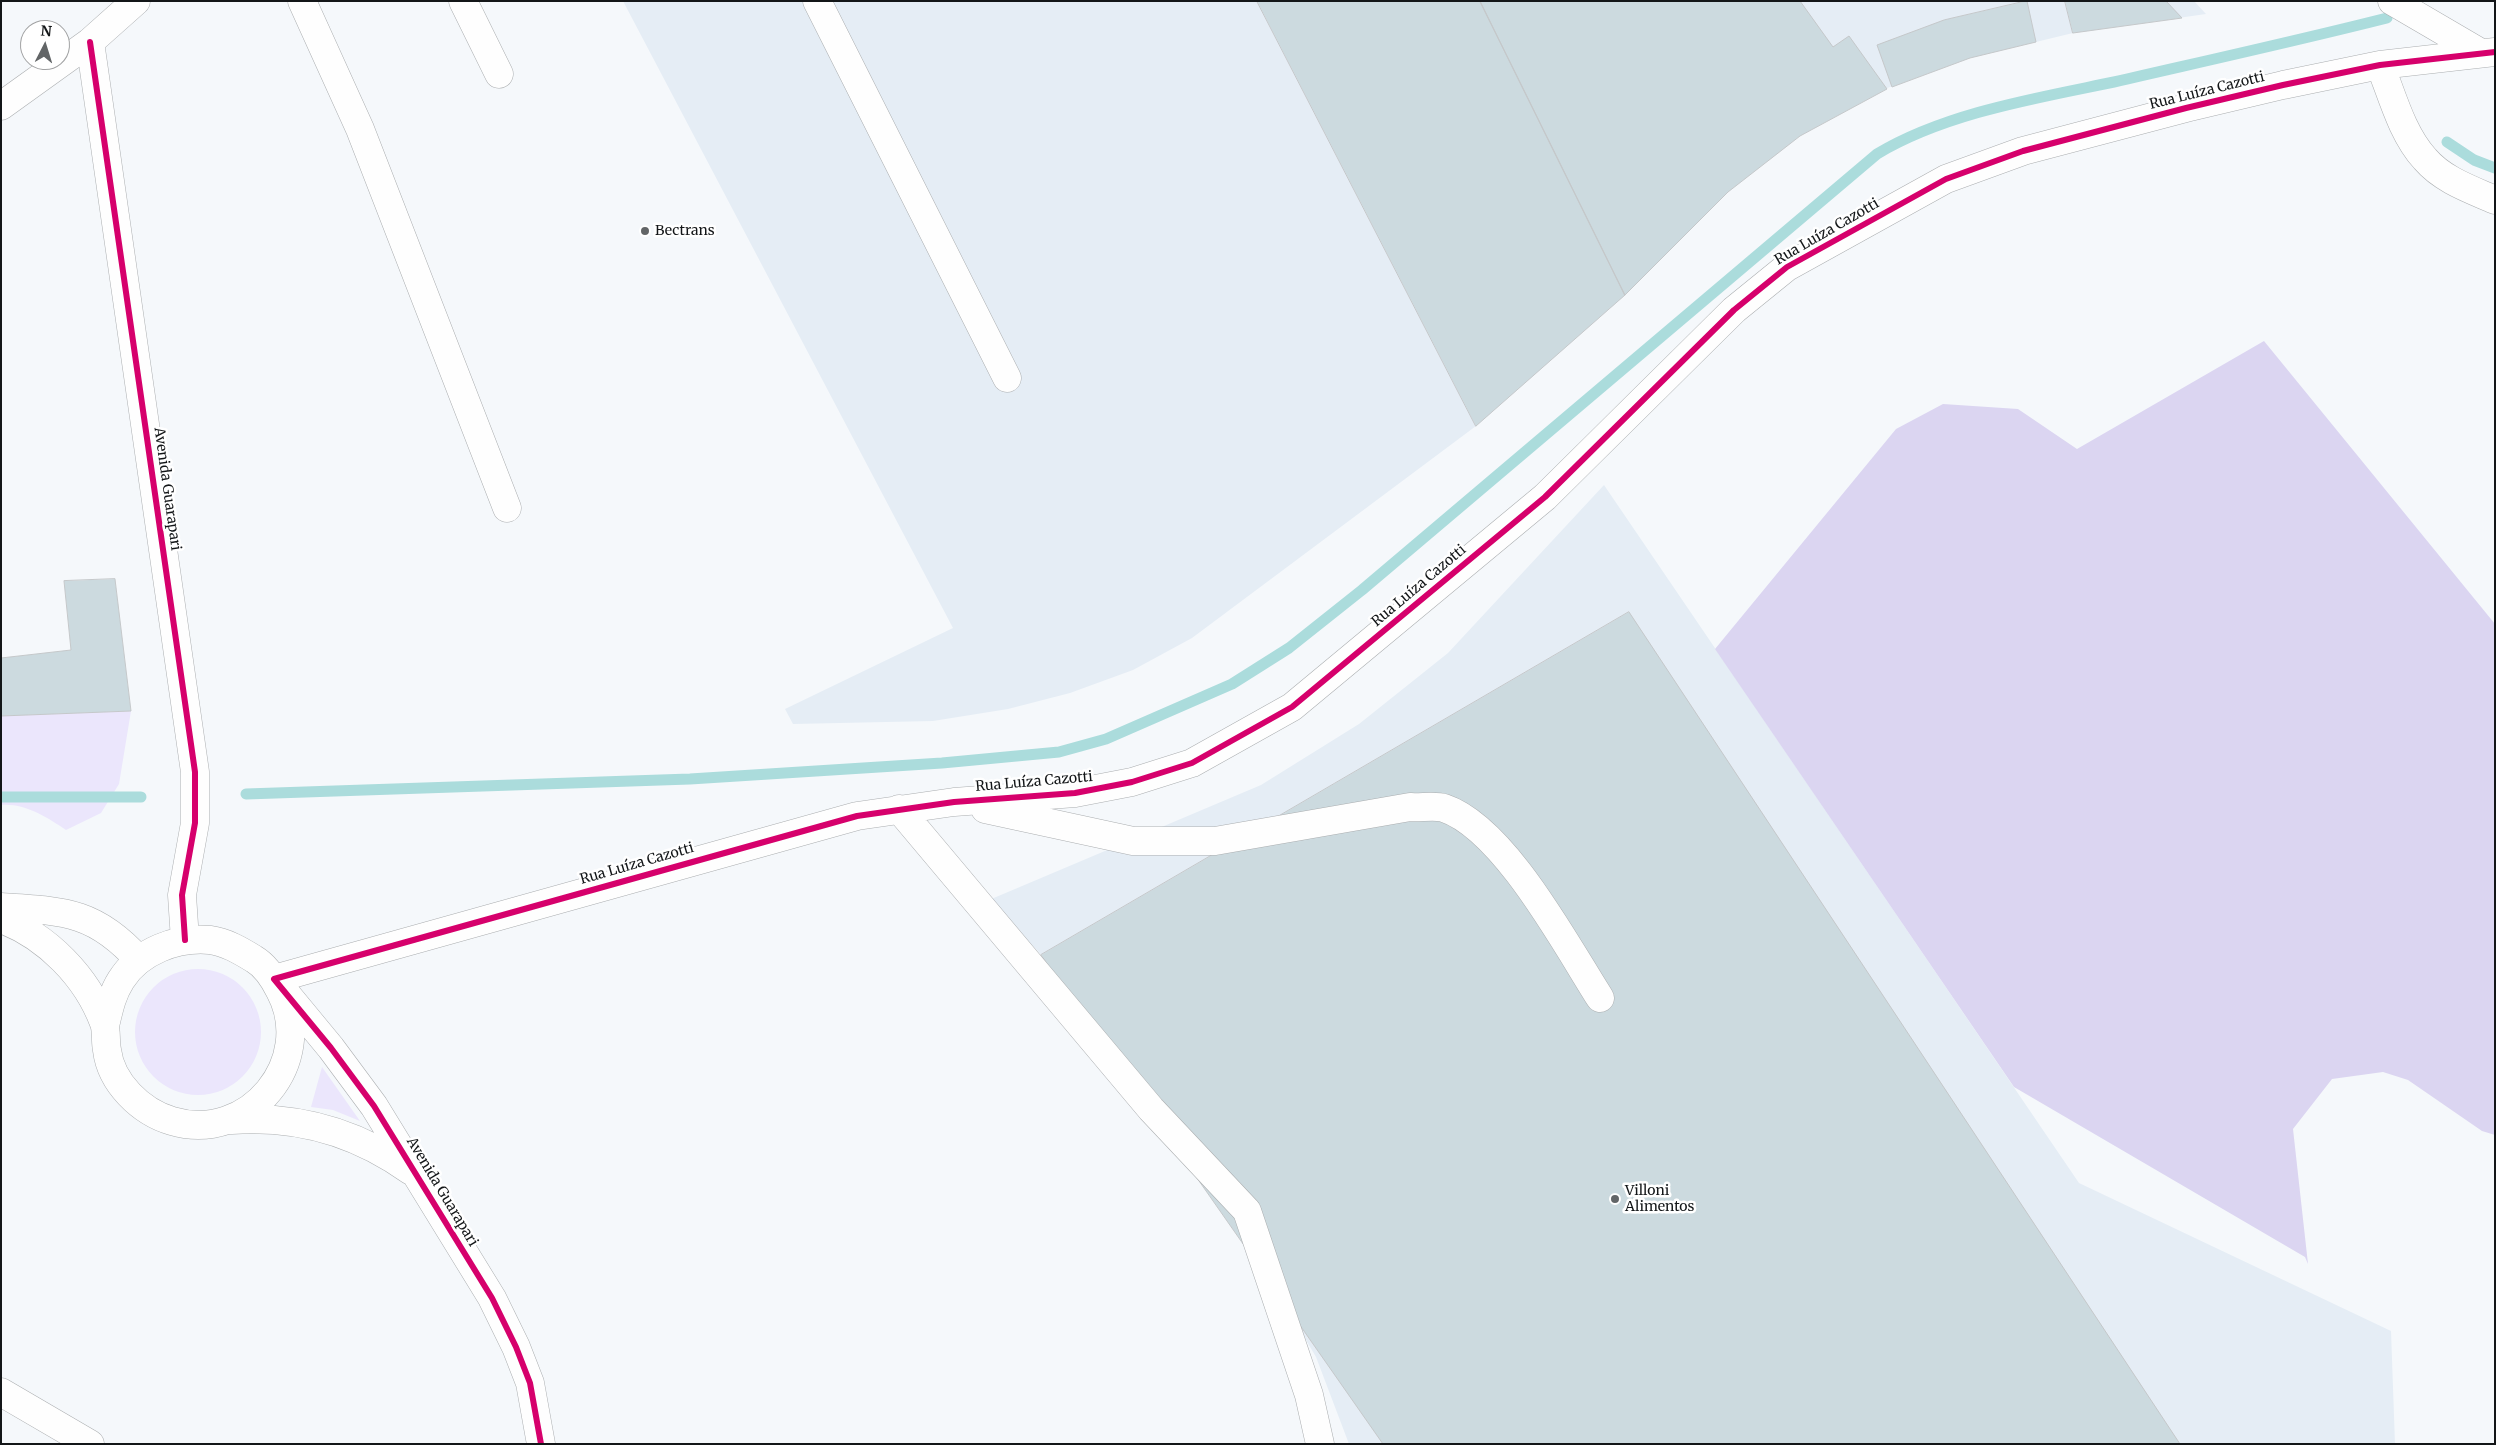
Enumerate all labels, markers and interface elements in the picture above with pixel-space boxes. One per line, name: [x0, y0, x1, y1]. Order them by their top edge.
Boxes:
north arrow: [20, 20, 70, 70]
text: N: [40, 22, 53, 41]
street label: Rua Luíza Cazotti: [2148, 69, 2266, 113]
street label: Rua Luíza Cazotti: [1772, 195, 1882, 269]
place label: Bectrans: [655, 223, 715, 239]
marker: Bectrans: [639, 225, 651, 237]
street label: Avenida Guarapari: [150, 426, 184, 552]
street label: Rua Luíza Cazotti: [1368, 542, 1470, 630]
street label: Rua Luíza Cazotti: [975, 768, 1093, 796]
street label: Rua Luíza Cazotti: [578, 840, 696, 888]
street label: Avenida Guarapari: [403, 1134, 481, 1250]
place label: Villoni Alimentos: [1625, 1183, 1694, 1216]
marker: Villoni Alimentos: [1609, 1193, 1621, 1205]

